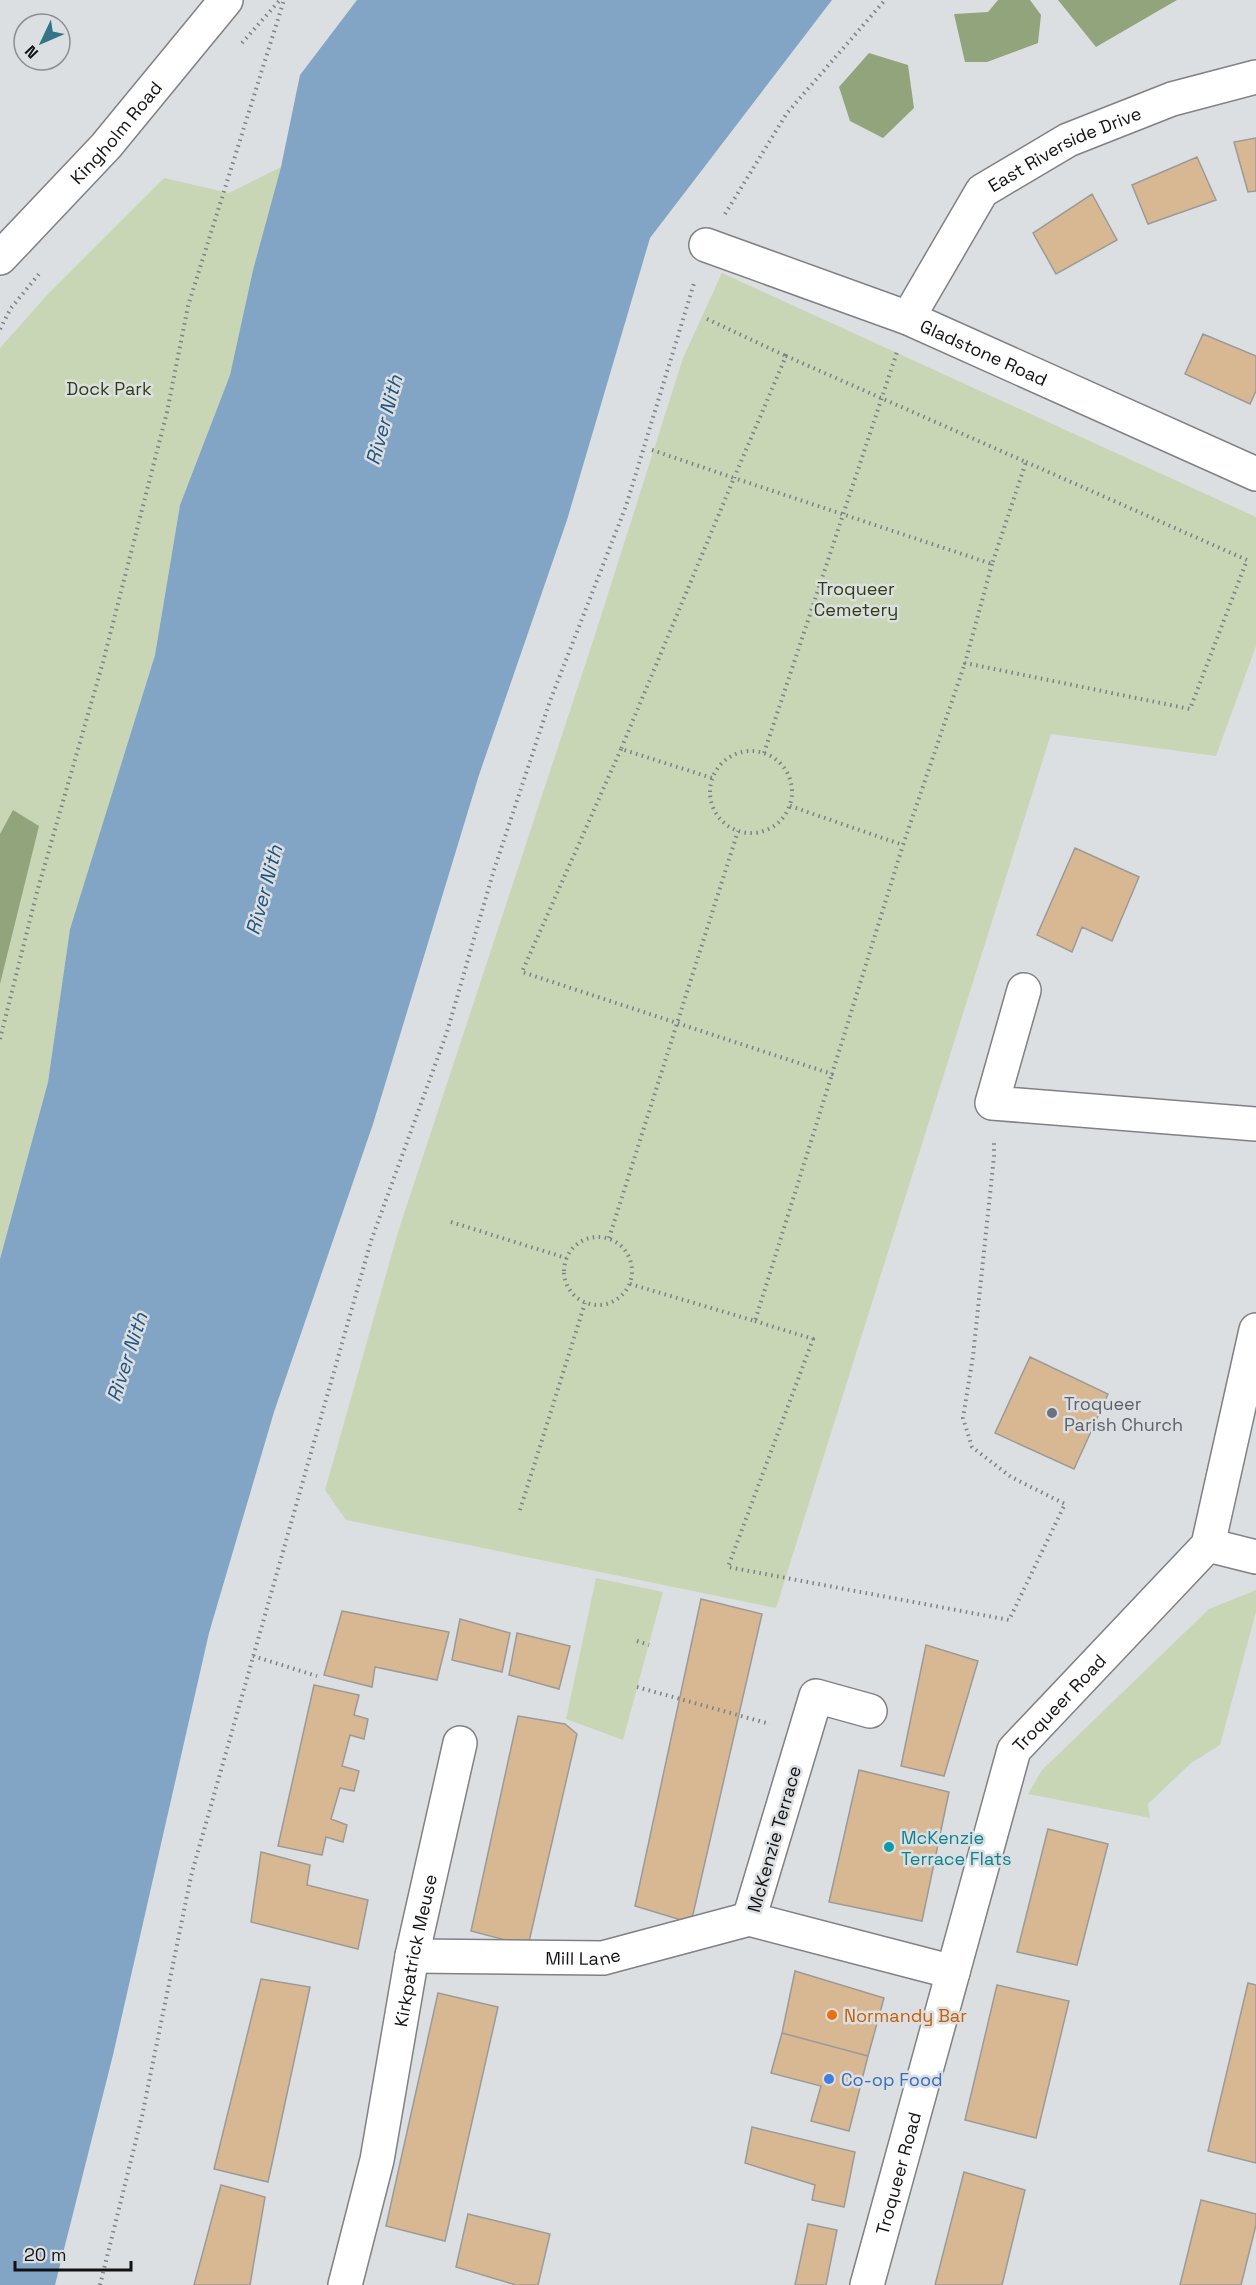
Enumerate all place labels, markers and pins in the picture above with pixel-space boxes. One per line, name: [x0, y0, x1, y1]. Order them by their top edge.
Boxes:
place label: Troqueer Parish Church: [1064, 1392, 1183, 1436]
marker: Troqueer Parish Church: [1045, 1406, 1059, 1420]
place label: McKenzie Terrace Flats: [901, 1826, 1012, 1870]
marker: McKenzie Terrace Flats: [882, 1840, 896, 1854]
place label: Normandy Bar: [844, 2004, 967, 2027]
marker: Normandy Bar: [825, 2008, 839, 2022]
place label: Co-op Food: [841, 2068, 943, 2091]
marker: Co-op Food: [822, 2072, 836, 2086]

